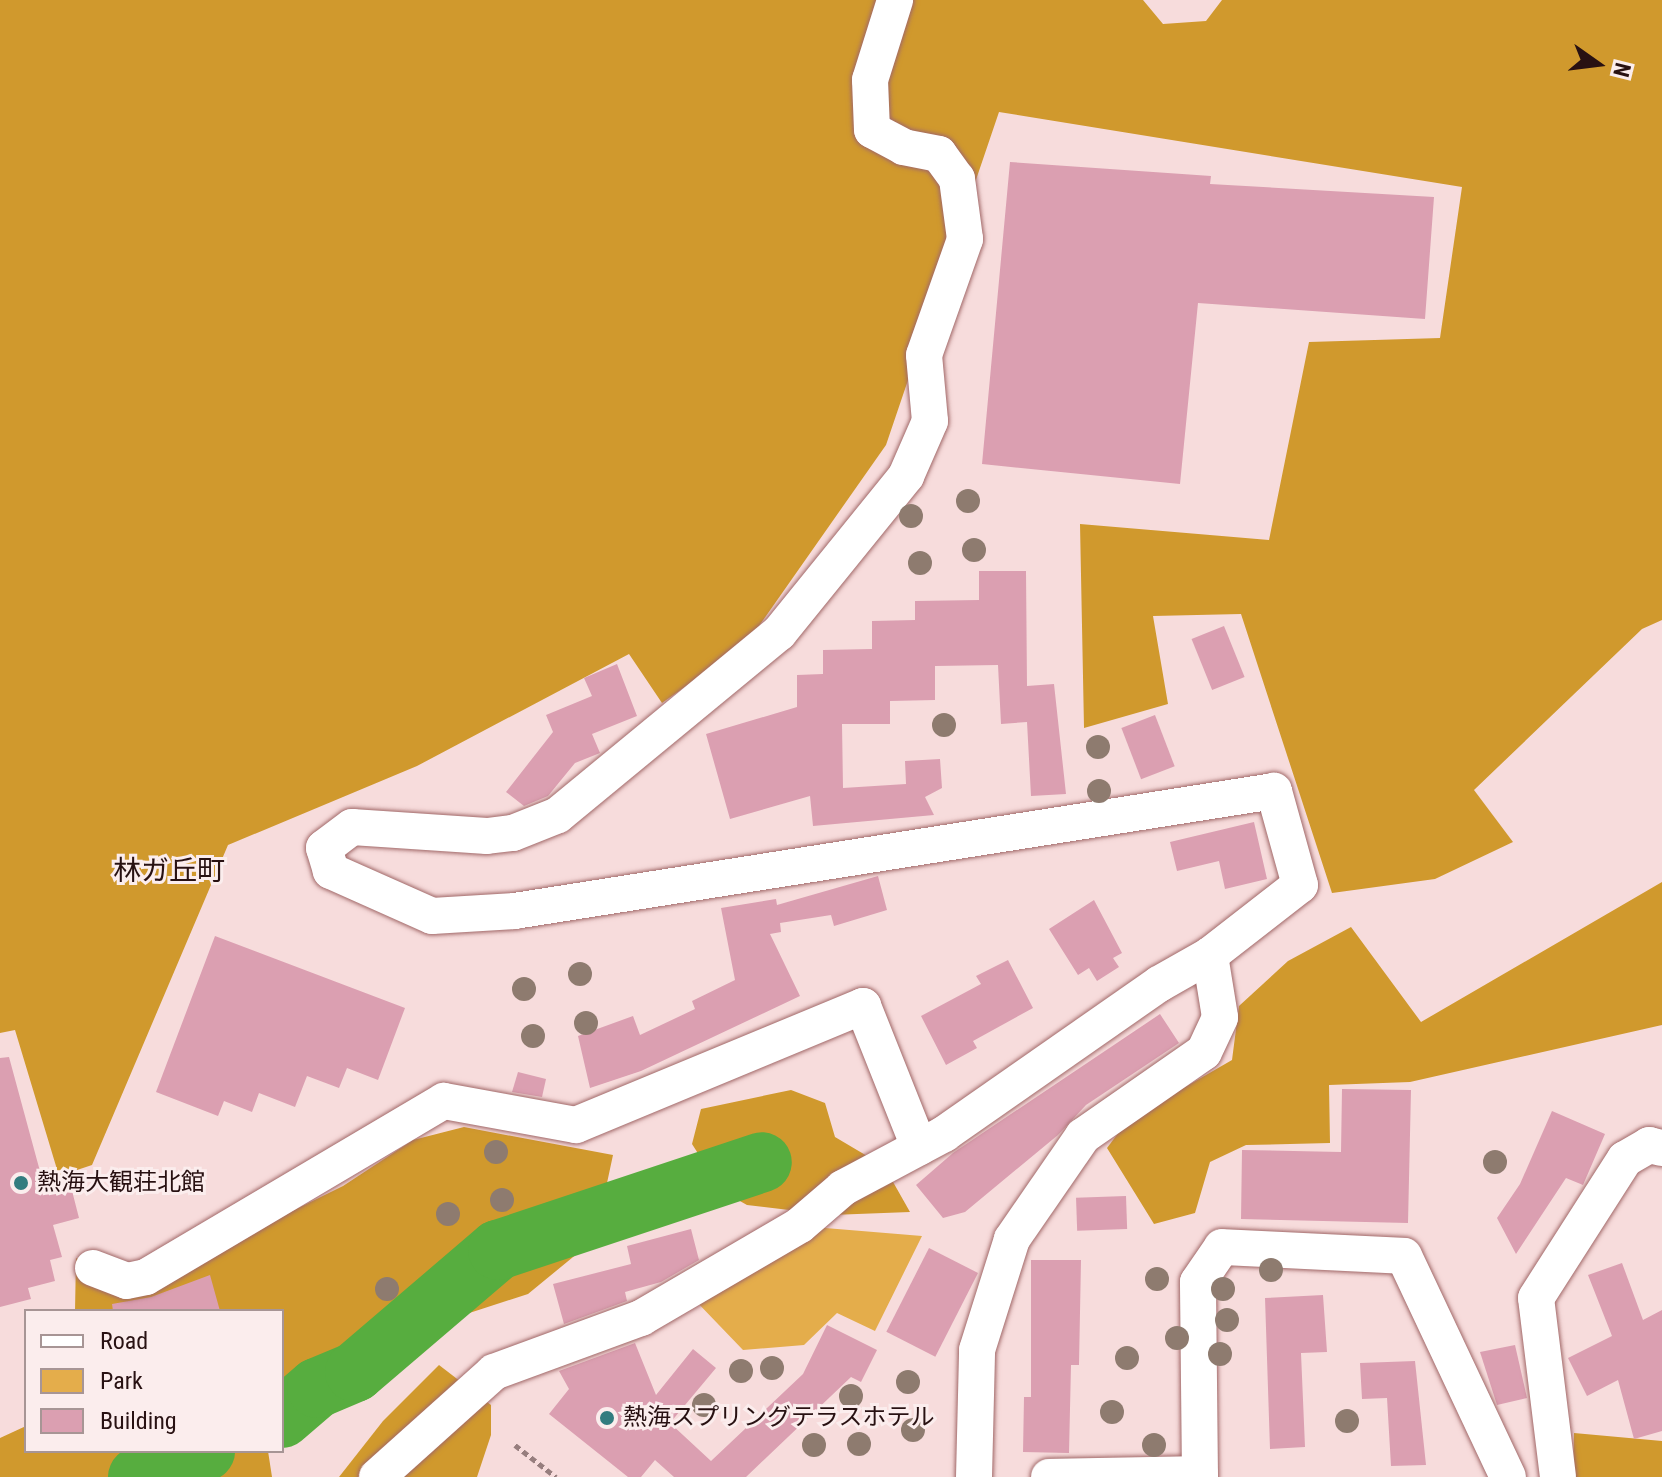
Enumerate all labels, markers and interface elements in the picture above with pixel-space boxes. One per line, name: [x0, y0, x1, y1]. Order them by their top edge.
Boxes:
north arrow: [1558, 24, 1638, 104]
text: N: [1608, 60, 1636, 79]
district label: 林ガ丘町: [113, 854, 225, 888]
place label: 熱海大観荘北館: [37, 1169, 205, 1197]
marker: 熱海大観荘北館: [12, 1174, 30, 1192]
legend: [24, 1309, 284, 1453]
text: Road: [100, 1327, 148, 1355]
text: Park: [100, 1367, 143, 1395]
place label: 熱海スプリングテラスホテル: [623, 1404, 935, 1432]
text: Building: [100, 1407, 177, 1435]
marker: 熱海スプリングテラスホテル: [598, 1409, 616, 1427]

